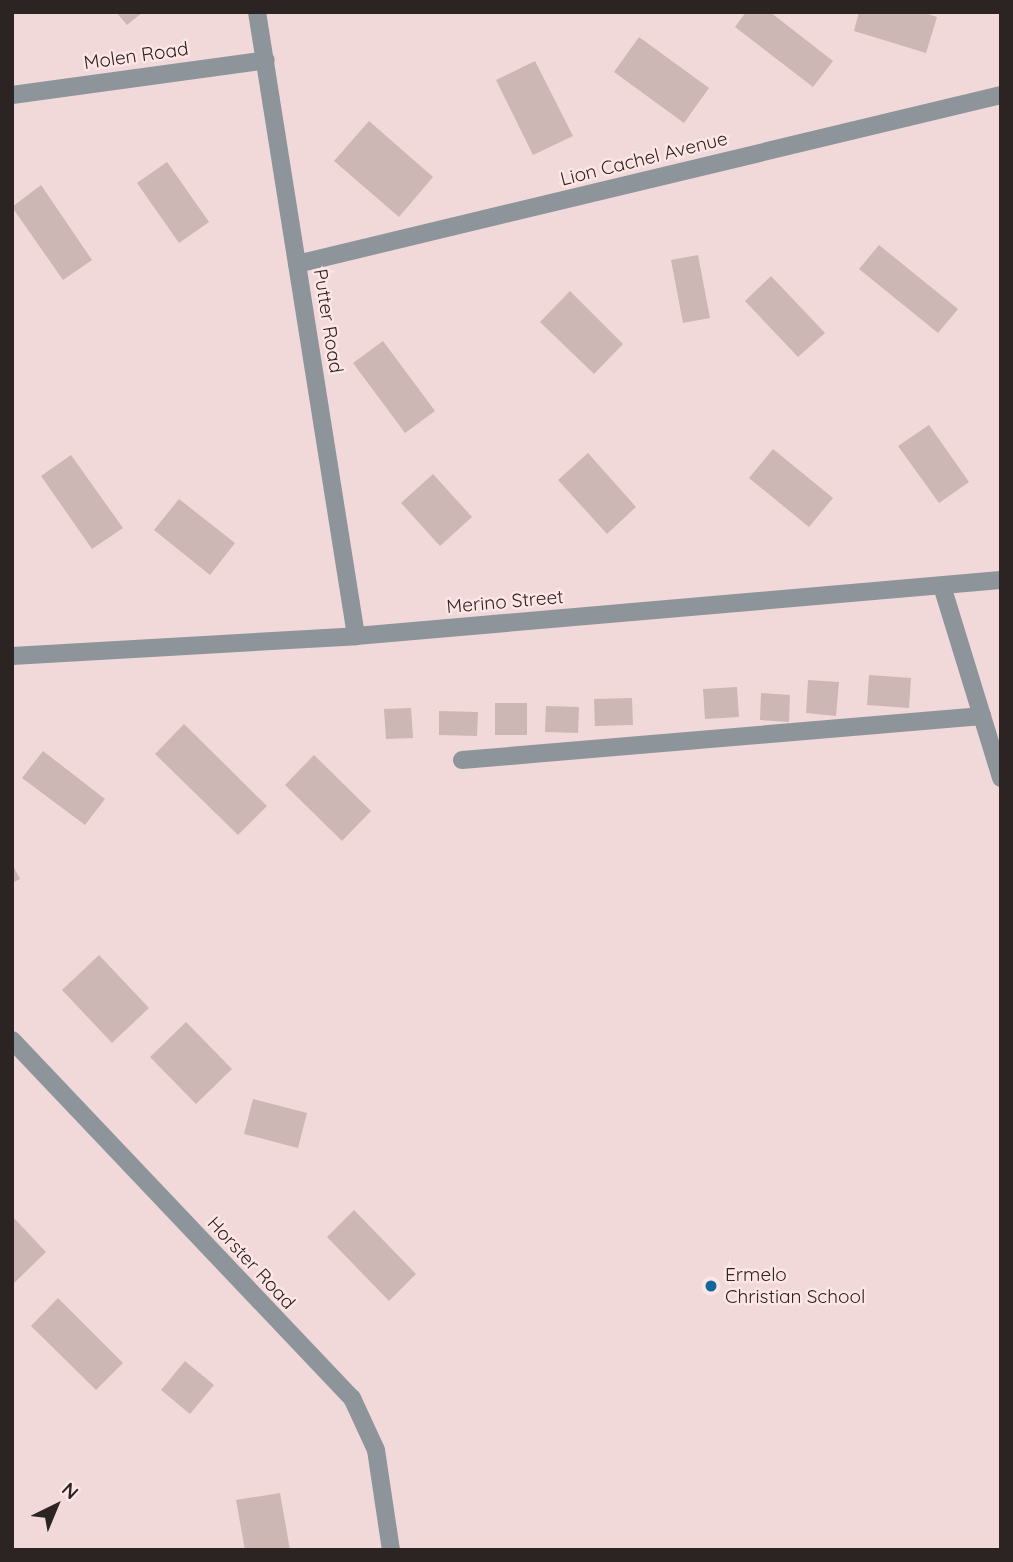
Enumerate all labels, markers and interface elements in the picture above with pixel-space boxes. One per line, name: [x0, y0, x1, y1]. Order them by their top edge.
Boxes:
street label: Molen Road: [82, 37, 190, 75]
street label: Lion Cachel Avenue: [558, 127, 730, 191]
street label: Putter Road: [309, 267, 347, 375]
street label: Merino Street: [446, 586, 564, 618]
street label: Horster Road: [202, 1212, 300, 1314]
place label: Ermelo Christian School: [725, 1264, 865, 1308]
marker: Ermelo Christian School: [703, 1278, 719, 1294]
north arrow: [21, 1471, 91, 1541]
text: N: [57, 1477, 84, 1504]

